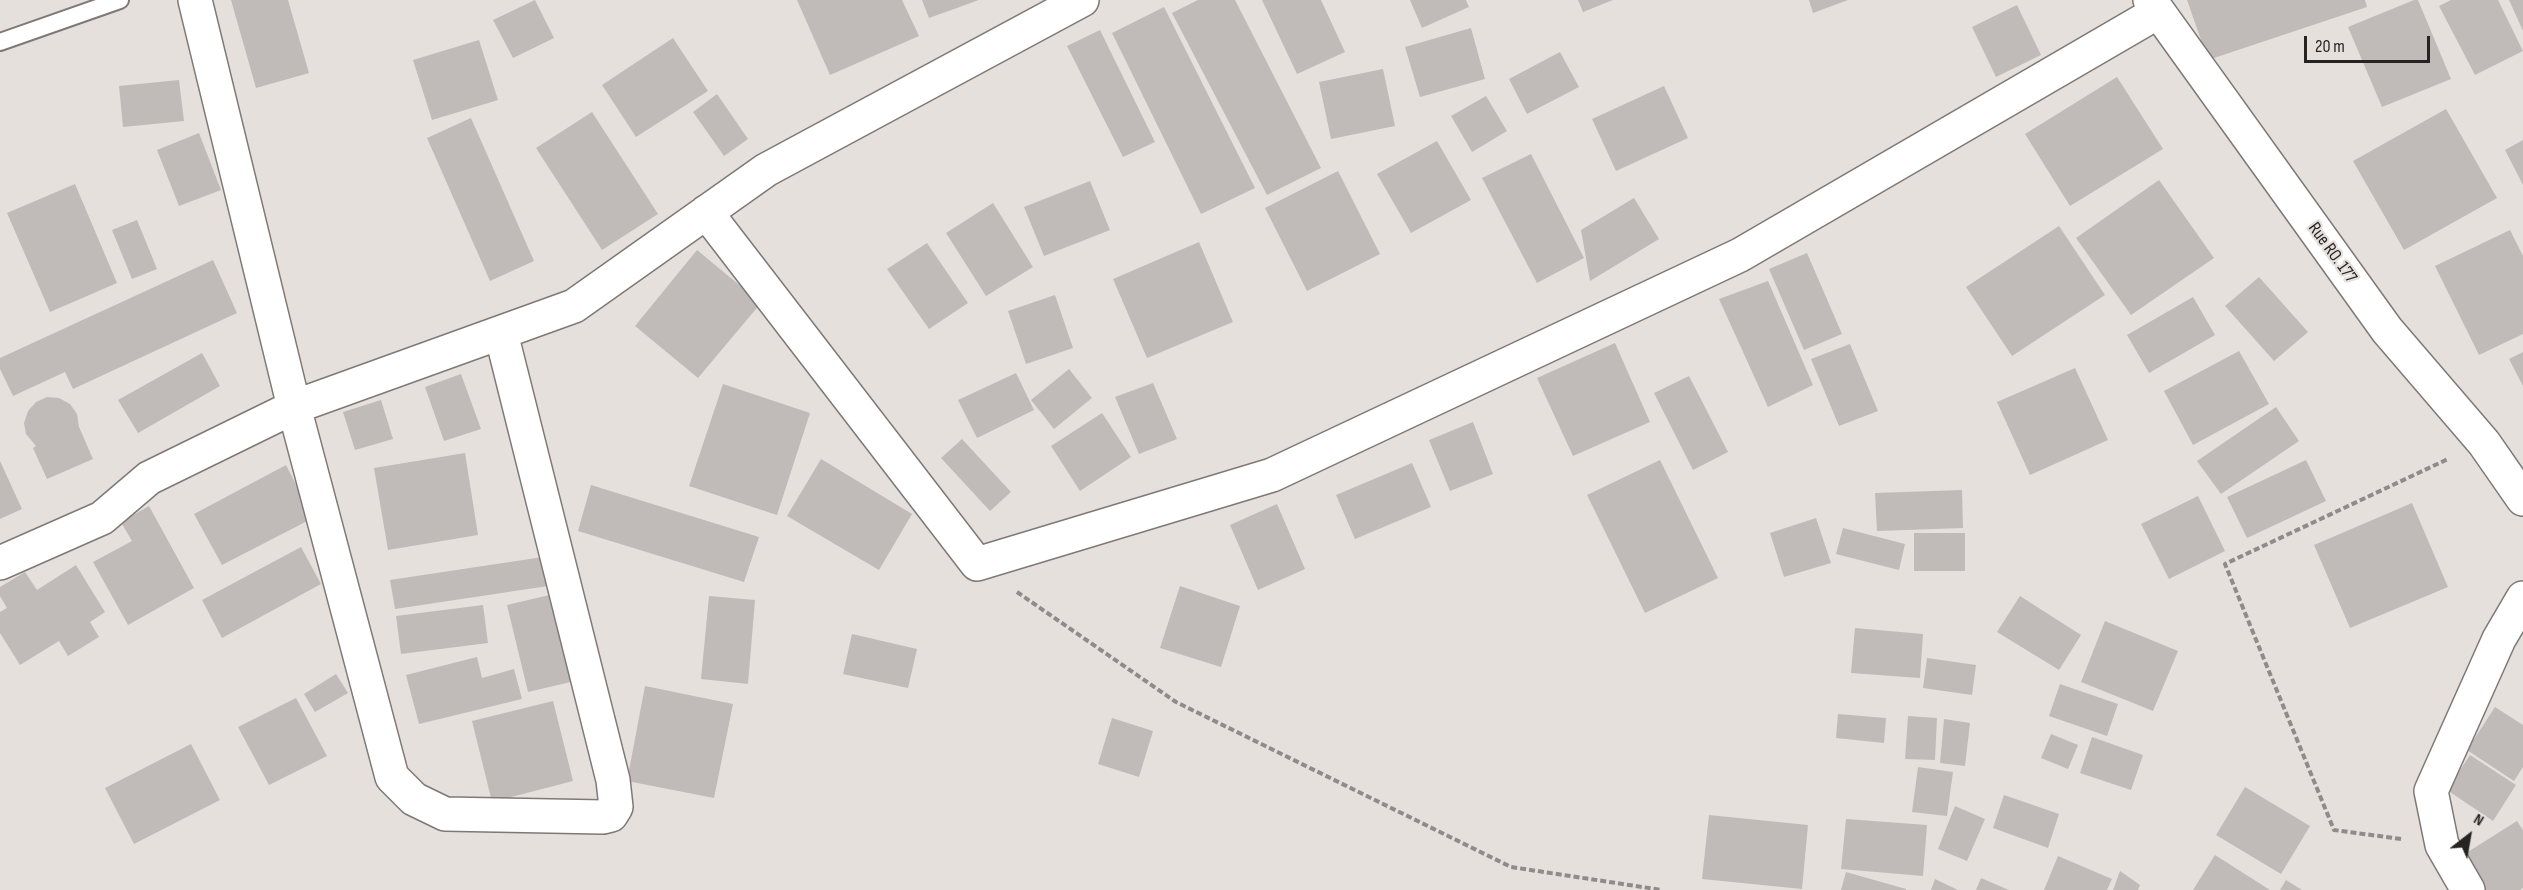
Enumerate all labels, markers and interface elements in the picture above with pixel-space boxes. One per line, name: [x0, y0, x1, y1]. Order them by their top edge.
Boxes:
scale bar: [2307, 24, 2433, 62]
text: 20 m: [2315, 36, 2345, 57]
street label: Rue RO. 177: [2303, 219, 2361, 287]
north arrow: [2439, 806, 2499, 866]
text: N: [2470, 810, 2487, 830]

